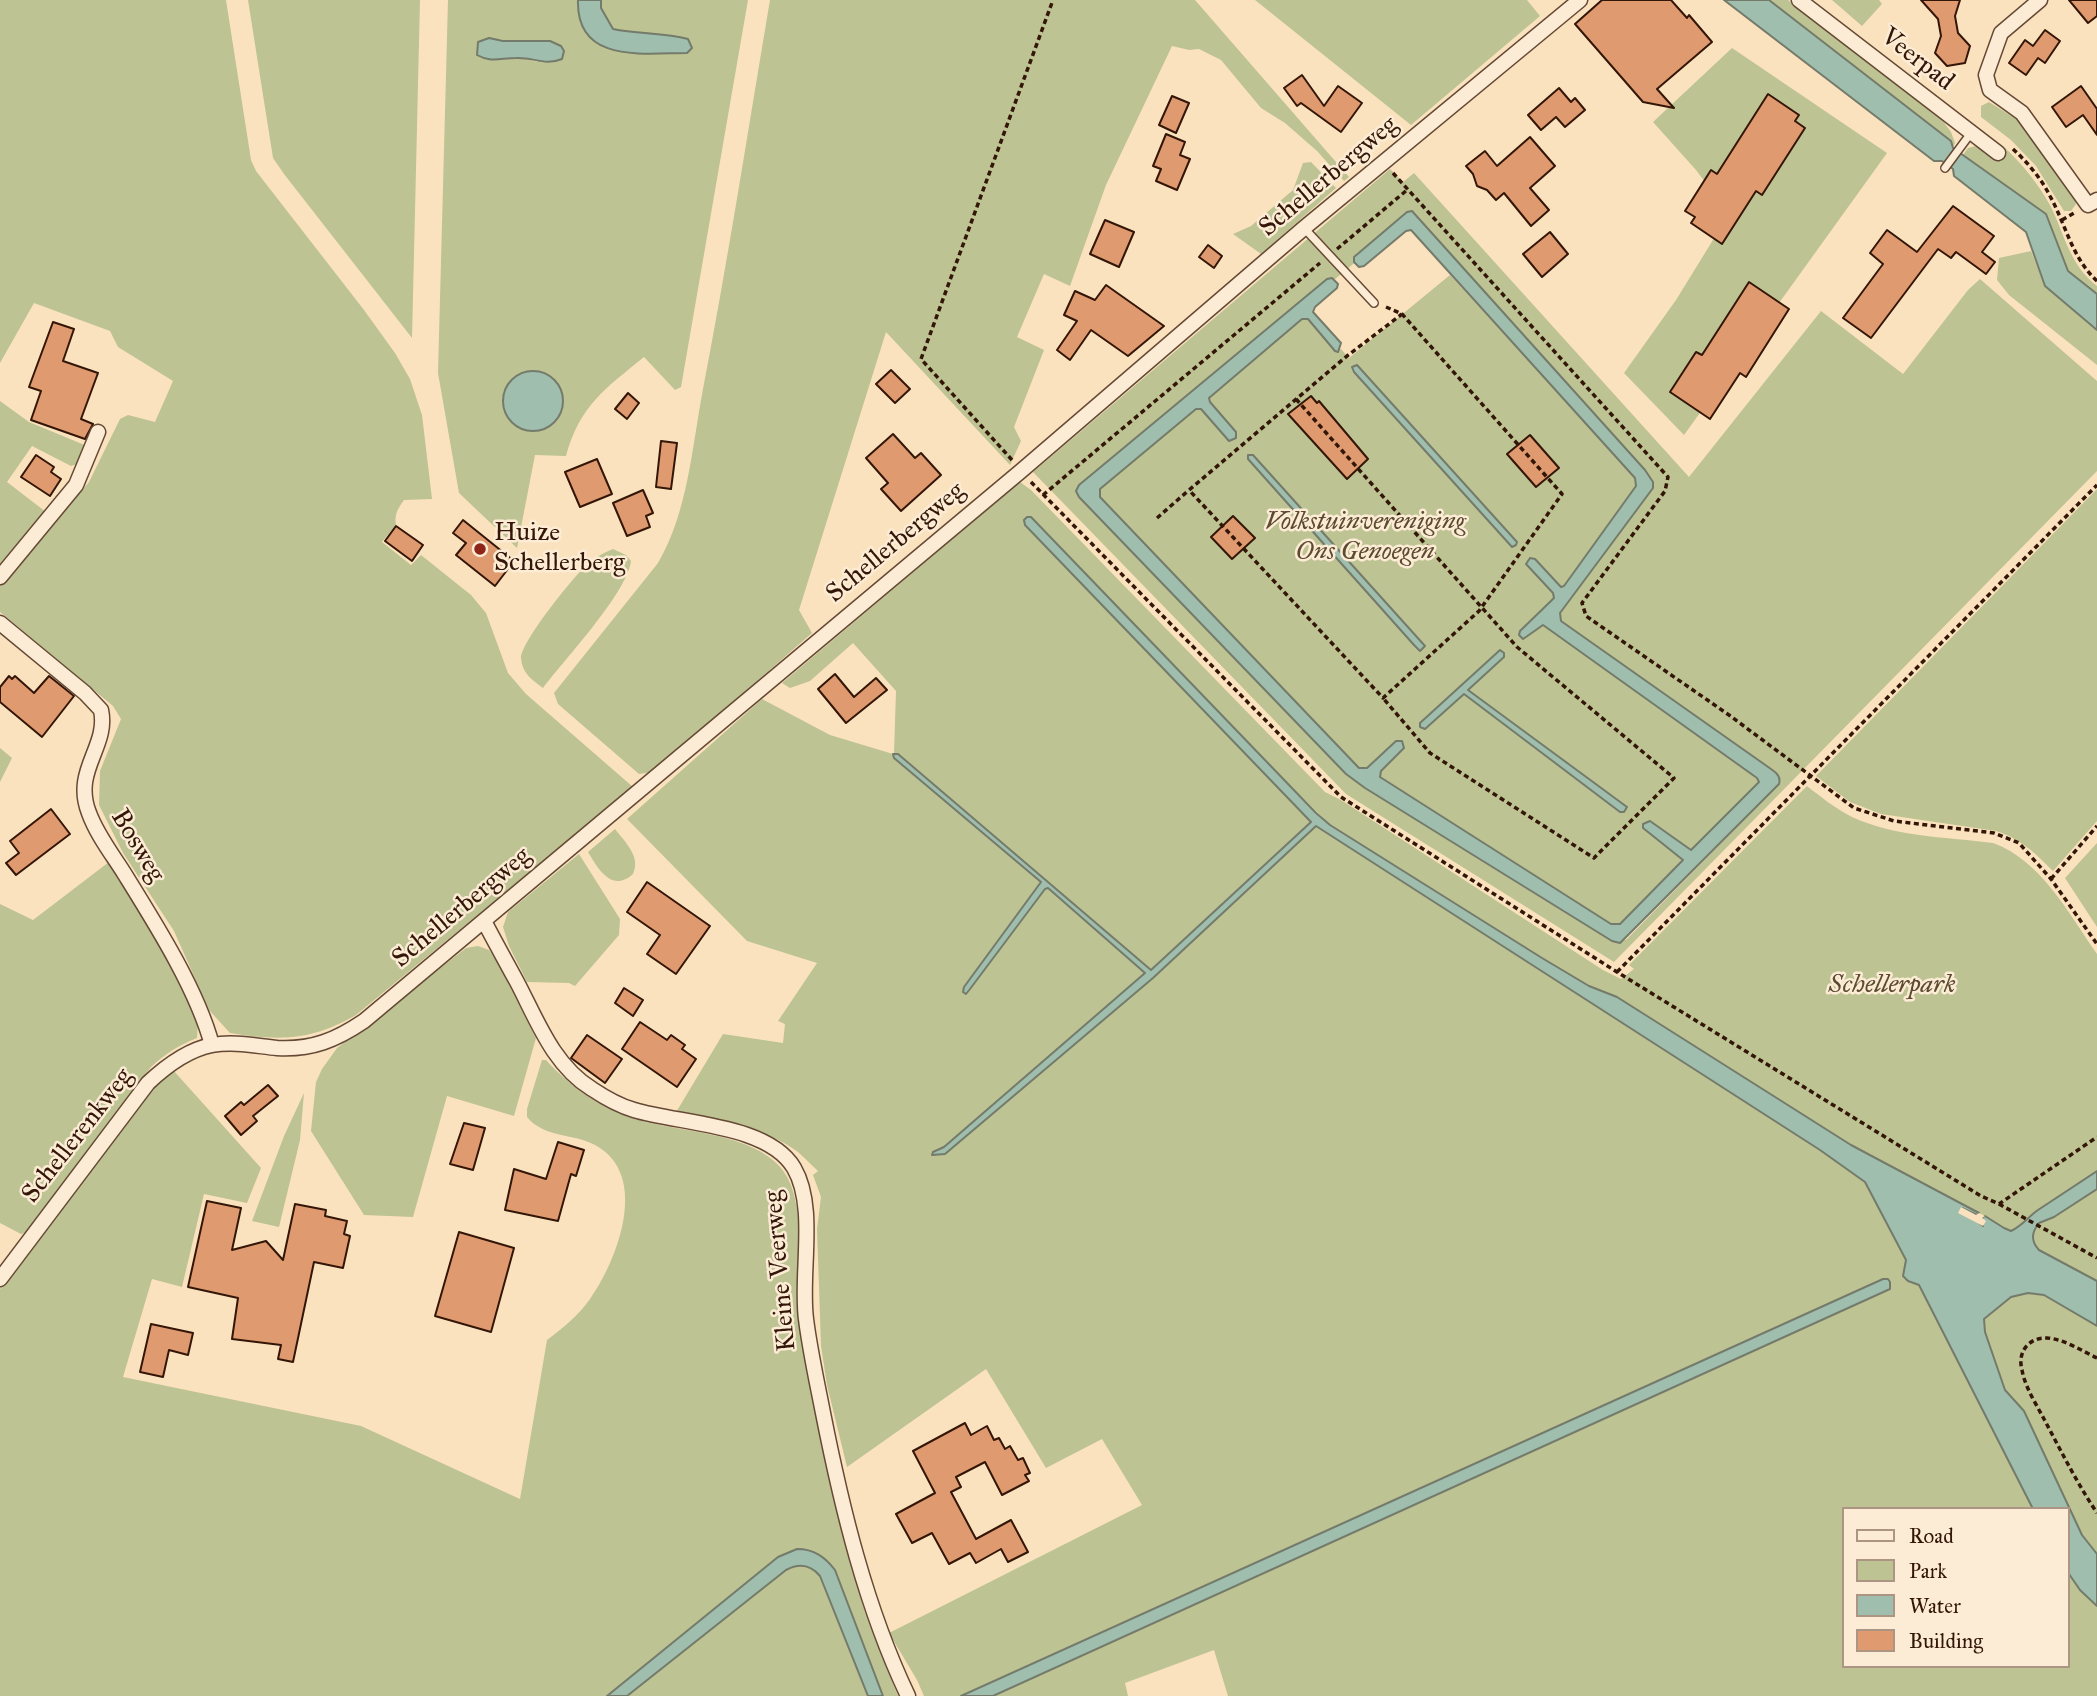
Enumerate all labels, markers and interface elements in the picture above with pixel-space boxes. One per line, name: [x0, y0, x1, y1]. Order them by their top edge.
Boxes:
street label: Veerpad: [1874, 22, 1960, 98]
street label: Schellerbergweg: [1253, 110, 1405, 244]
street label: Schellerbergweg: [820, 476, 972, 610]
park label: Volkstuinvereniging Ons Genoegen: [1265, 507, 1465, 568]
place label: Huize Schellerberg: [494, 518, 625, 580]
marker: Huize Schellerberg: [472, 541, 488, 557]
street label: Bosweg: [103, 804, 171, 888]
street label: Schellerbergweg: [386, 841, 538, 975]
park label: Schellerpark: [1829, 970, 1955, 1002]
street label: Schellerenkweg: [16, 1062, 140, 1210]
street label: Kleine Veerweg: [758, 1189, 804, 1353]
legend: [1842, 1507, 2069, 1668]
text: Road: [1909, 1523, 1954, 1549]
text: Park: [1909, 1558, 1947, 1584]
text: Water: [1909, 1593, 1961, 1619]
text: Building: [1909, 1628, 1983, 1654]

